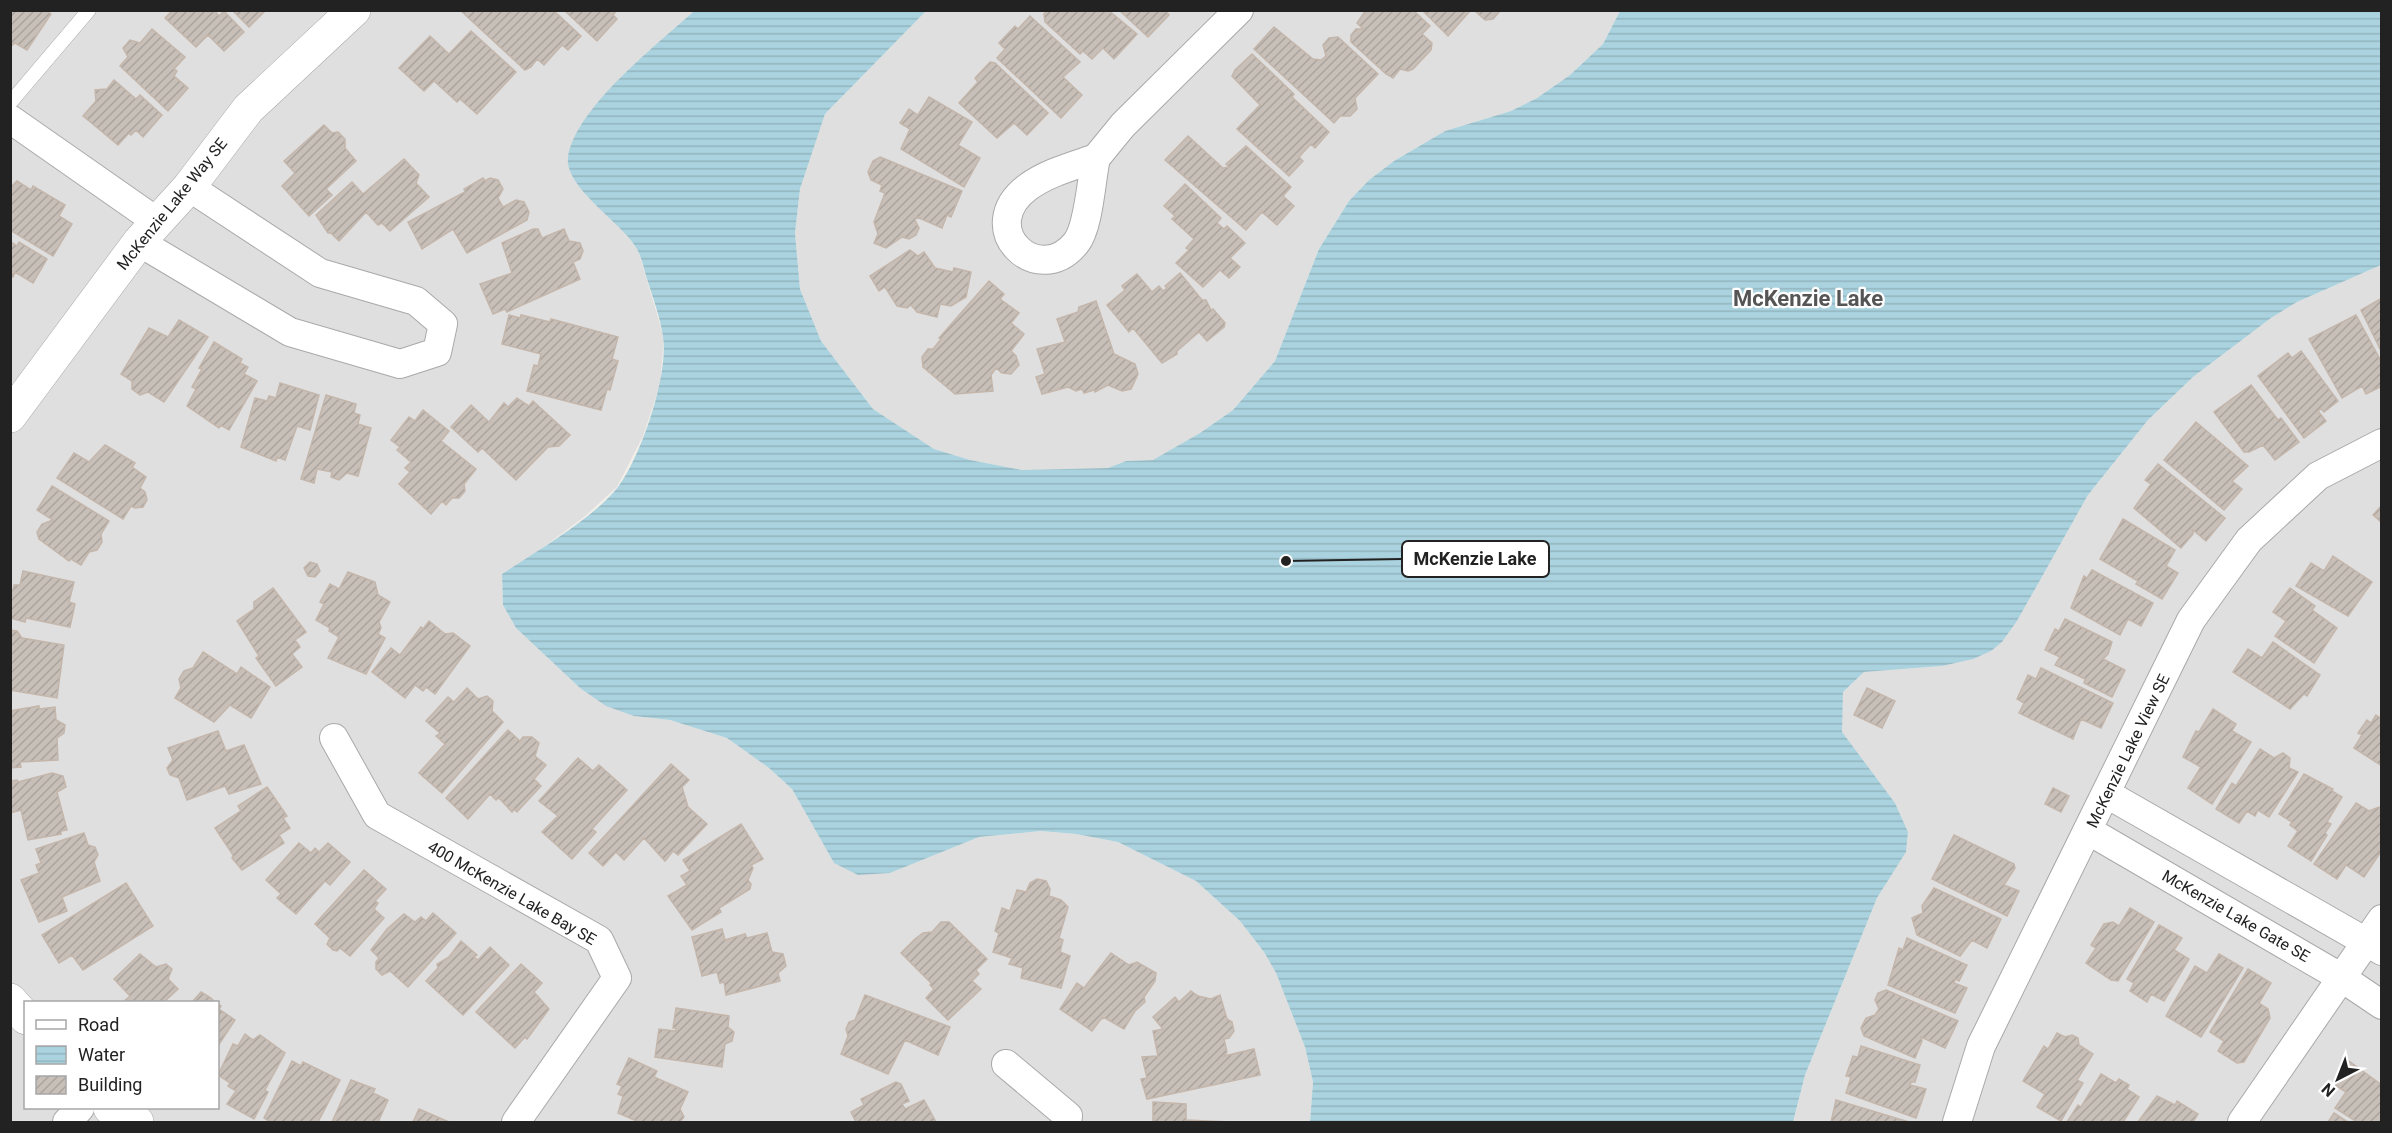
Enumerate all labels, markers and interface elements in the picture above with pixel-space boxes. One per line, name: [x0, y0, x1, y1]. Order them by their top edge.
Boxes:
street label: McKenzie Lake Way SE: [113, 134, 231, 274]
district label: McKenzie Lake: [1733, 286, 1883, 311]
callout: McKenzie Lake: [1402, 541, 1549, 577]
text: McKenzie Lake: [1414, 548, 1537, 569]
street label: McKenzie Lake View SE: [2082, 671, 2174, 831]
street label: 400 McKenzie Lake Bay SE: [424, 837, 600, 949]
street label: McKenzie Lake Gate SE: [2159, 866, 2313, 966]
legend: [24, 1001, 219, 1109]
text: Road: [78, 1014, 119, 1035]
text: Water: [78, 1044, 125, 1065]
north arrow: [2308, 1049, 2368, 1109]
text: Building: [78, 1074, 142, 1095]
text: N: [2318, 1079, 2339, 1101]

